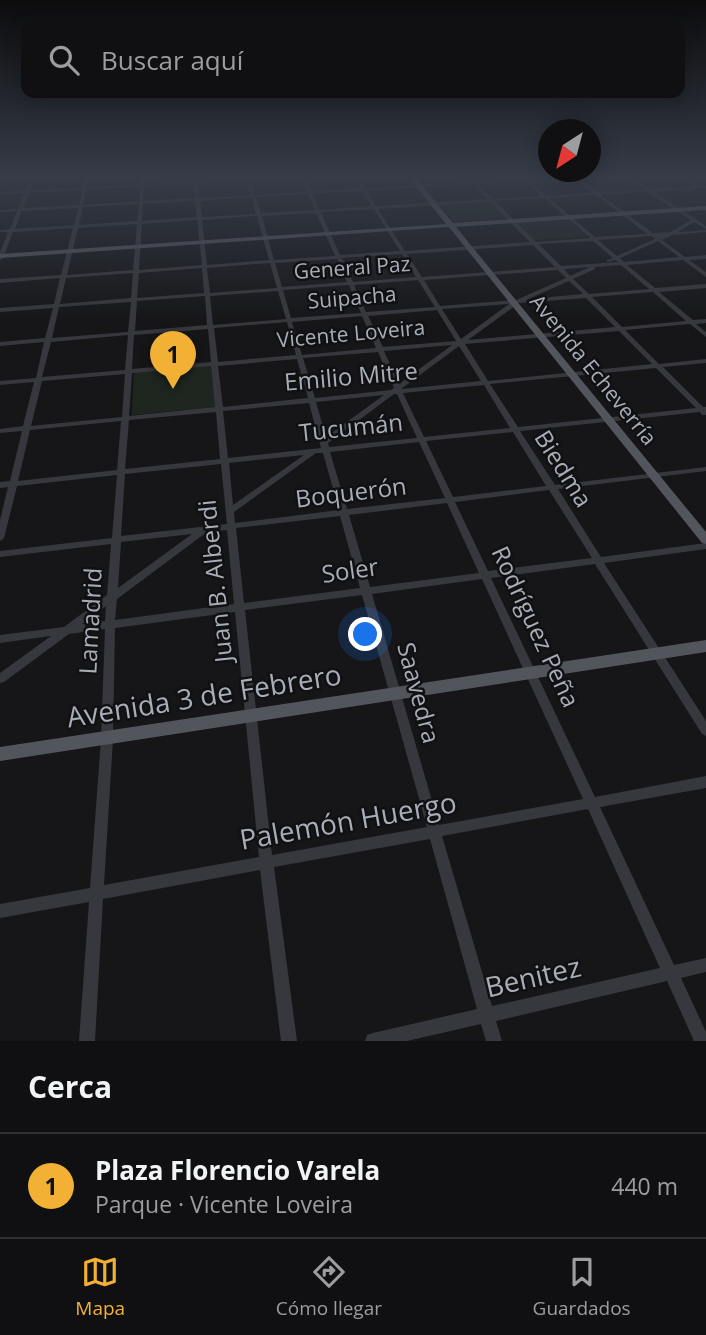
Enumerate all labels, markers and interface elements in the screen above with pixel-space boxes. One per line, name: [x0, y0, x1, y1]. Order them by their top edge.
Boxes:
search box: [21, 21, 685, 98]
icon: search: [45, 41, 83, 79]
text: Buscar aquí: [101, 42, 243, 78]
north arrow: [538, 119, 601, 182]
street label: General Paz: [293, 249, 411, 285]
street label: Suipacha: [306, 279, 397, 315]
street label: Avenida Echeverría: [524, 288, 663, 451]
street label: Vicente Loveira: [276, 313, 426, 353]
pin: 1: [150, 331, 196, 389]
street label: Emilio Mitre: [283, 353, 419, 398]
street label: Tucumán: [297, 405, 405, 448]
street label: Biedma: [528, 423, 601, 513]
street label: Boquerón: [293, 468, 408, 515]
street label: Juan B. Alberdi: [190, 498, 240, 666]
street label: Rodríguez Peña: [485, 540, 588, 712]
street label: Soler: [319, 549, 380, 590]
street label: Lamadrid: [70, 567, 109, 675]
your location: [348, 617, 382, 651]
street label: Saavedra: [390, 639, 449, 747]
street label: Avenida 3 de Febrero: [64, 655, 344, 736]
street label: Palemón Huergo: [236, 782, 459, 858]
street label: Benitez: [481, 947, 584, 1005]
text: Cerca: [28, 1066, 112, 1107]
text: Plaza Florencio Varela: [95, 1152, 380, 1188]
text: 1: [44, 1170, 58, 1202]
text: 440 m: [611, 1170, 678, 1202]
text: Parque · Vicente Loveira: [95, 1188, 353, 1220]
tab: Mapa: [75, 1253, 125, 1321]
tab: Cómo llegar: [276, 1253, 382, 1321]
tab: Guardados: [533, 1253, 631, 1321]

